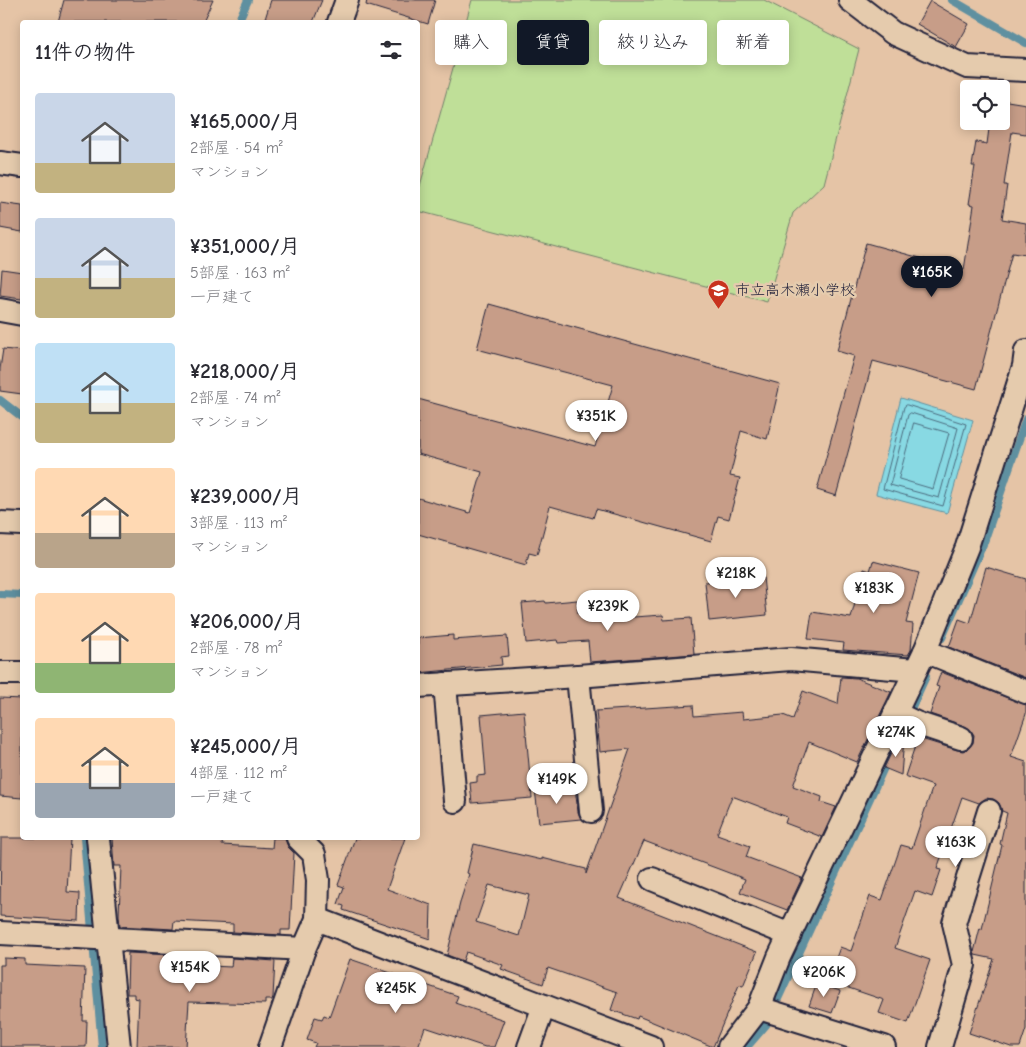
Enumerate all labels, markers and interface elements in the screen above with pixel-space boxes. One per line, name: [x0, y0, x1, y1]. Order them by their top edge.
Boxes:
chip: 購入: [435, 20, 507, 65]
chip: 賃貸: [517, 20, 589, 65]
chip: 絞り込み: [599, 20, 707, 65]
chip: 新着: [717, 20, 789, 65]
icon: filters: [377, 36, 405, 64]
text: 11件の物件: [35, 40, 136, 64]
map controls: [960, 80, 1010, 130]
button: locate: [960, 80, 1010, 130]
text: ¥165,000/月: [190, 109, 301, 133]
icon: home: [75, 113, 135, 173]
text: 2部屋 · 54 m²: [190, 139, 283, 157]
text: マンション: [190, 163, 269, 181]
text: ¥351,000/月: [190, 234, 300, 258]
icon: home: [75, 238, 135, 298]
pin: ¥165K: [897, 256, 967, 298]
text: ¥165K: [912, 263, 952, 281]
text: 5部屋 · 163 m²: [190, 264, 290, 282]
school or university icon: 市立高木瀬小学校: [707, 278, 731, 309]
place label: 市立高木瀬小学校: [735, 281, 855, 299]
text: 一戸建て: [190, 288, 254, 306]
text: ¥218,000/月: [190, 359, 300, 383]
icon: home: [75, 363, 135, 423]
text: 2部屋 · 74 m²: [190, 389, 280, 407]
pin: ¥351K: [561, 400, 631, 442]
text: ¥351K: [576, 407, 616, 425]
text: マンション: [190, 413, 269, 431]
text: ¥239,000/月: [190, 484, 302, 508]
icon: home: [75, 488, 135, 548]
text: 3部屋 · 113 m²: [190, 514, 287, 532]
text: マンション: [190, 538, 269, 556]
pin: ¥218K: [701, 556, 771, 599]
text: ¥218K: [716, 564, 756, 582]
pin: ¥183K: [839, 572, 909, 614]
text: ¥183K: [854, 579, 894, 597]
pin: ¥239K: [573, 590, 643, 632]
text: ¥239K: [587, 597, 629, 615]
text: ¥206,000/月: [190, 609, 304, 633]
icon: home: [75, 613, 135, 673]
text: 2部屋 · 78 m²: [190, 639, 282, 657]
text: マンション: [190, 663, 269, 681]
pin: ¥274K: [861, 716, 931, 758]
text: ¥274K: [877, 723, 915, 741]
text: ¥245,000/月: [190, 734, 301, 758]
icon: home: [75, 738, 135, 798]
pin: ¥149K: [522, 762, 592, 805]
text: 4部屋 · 112 m²: [190, 764, 287, 782]
text: ¥149K: [538, 770, 576, 788]
text: 一戸建て: [190, 788, 254, 806]
pin: ¥163K: [921, 826, 991, 868]
text: ¥163K: [936, 833, 976, 851]
pin: ¥154K: [155, 950, 225, 993]
pin: ¥206K: [789, 956, 859, 998]
text: ¥154K: [170, 958, 210, 976]
text: ¥206K: [803, 963, 845, 981]
pin: ¥245K: [361, 972, 431, 1014]
text: ¥245K: [376, 979, 416, 997]

